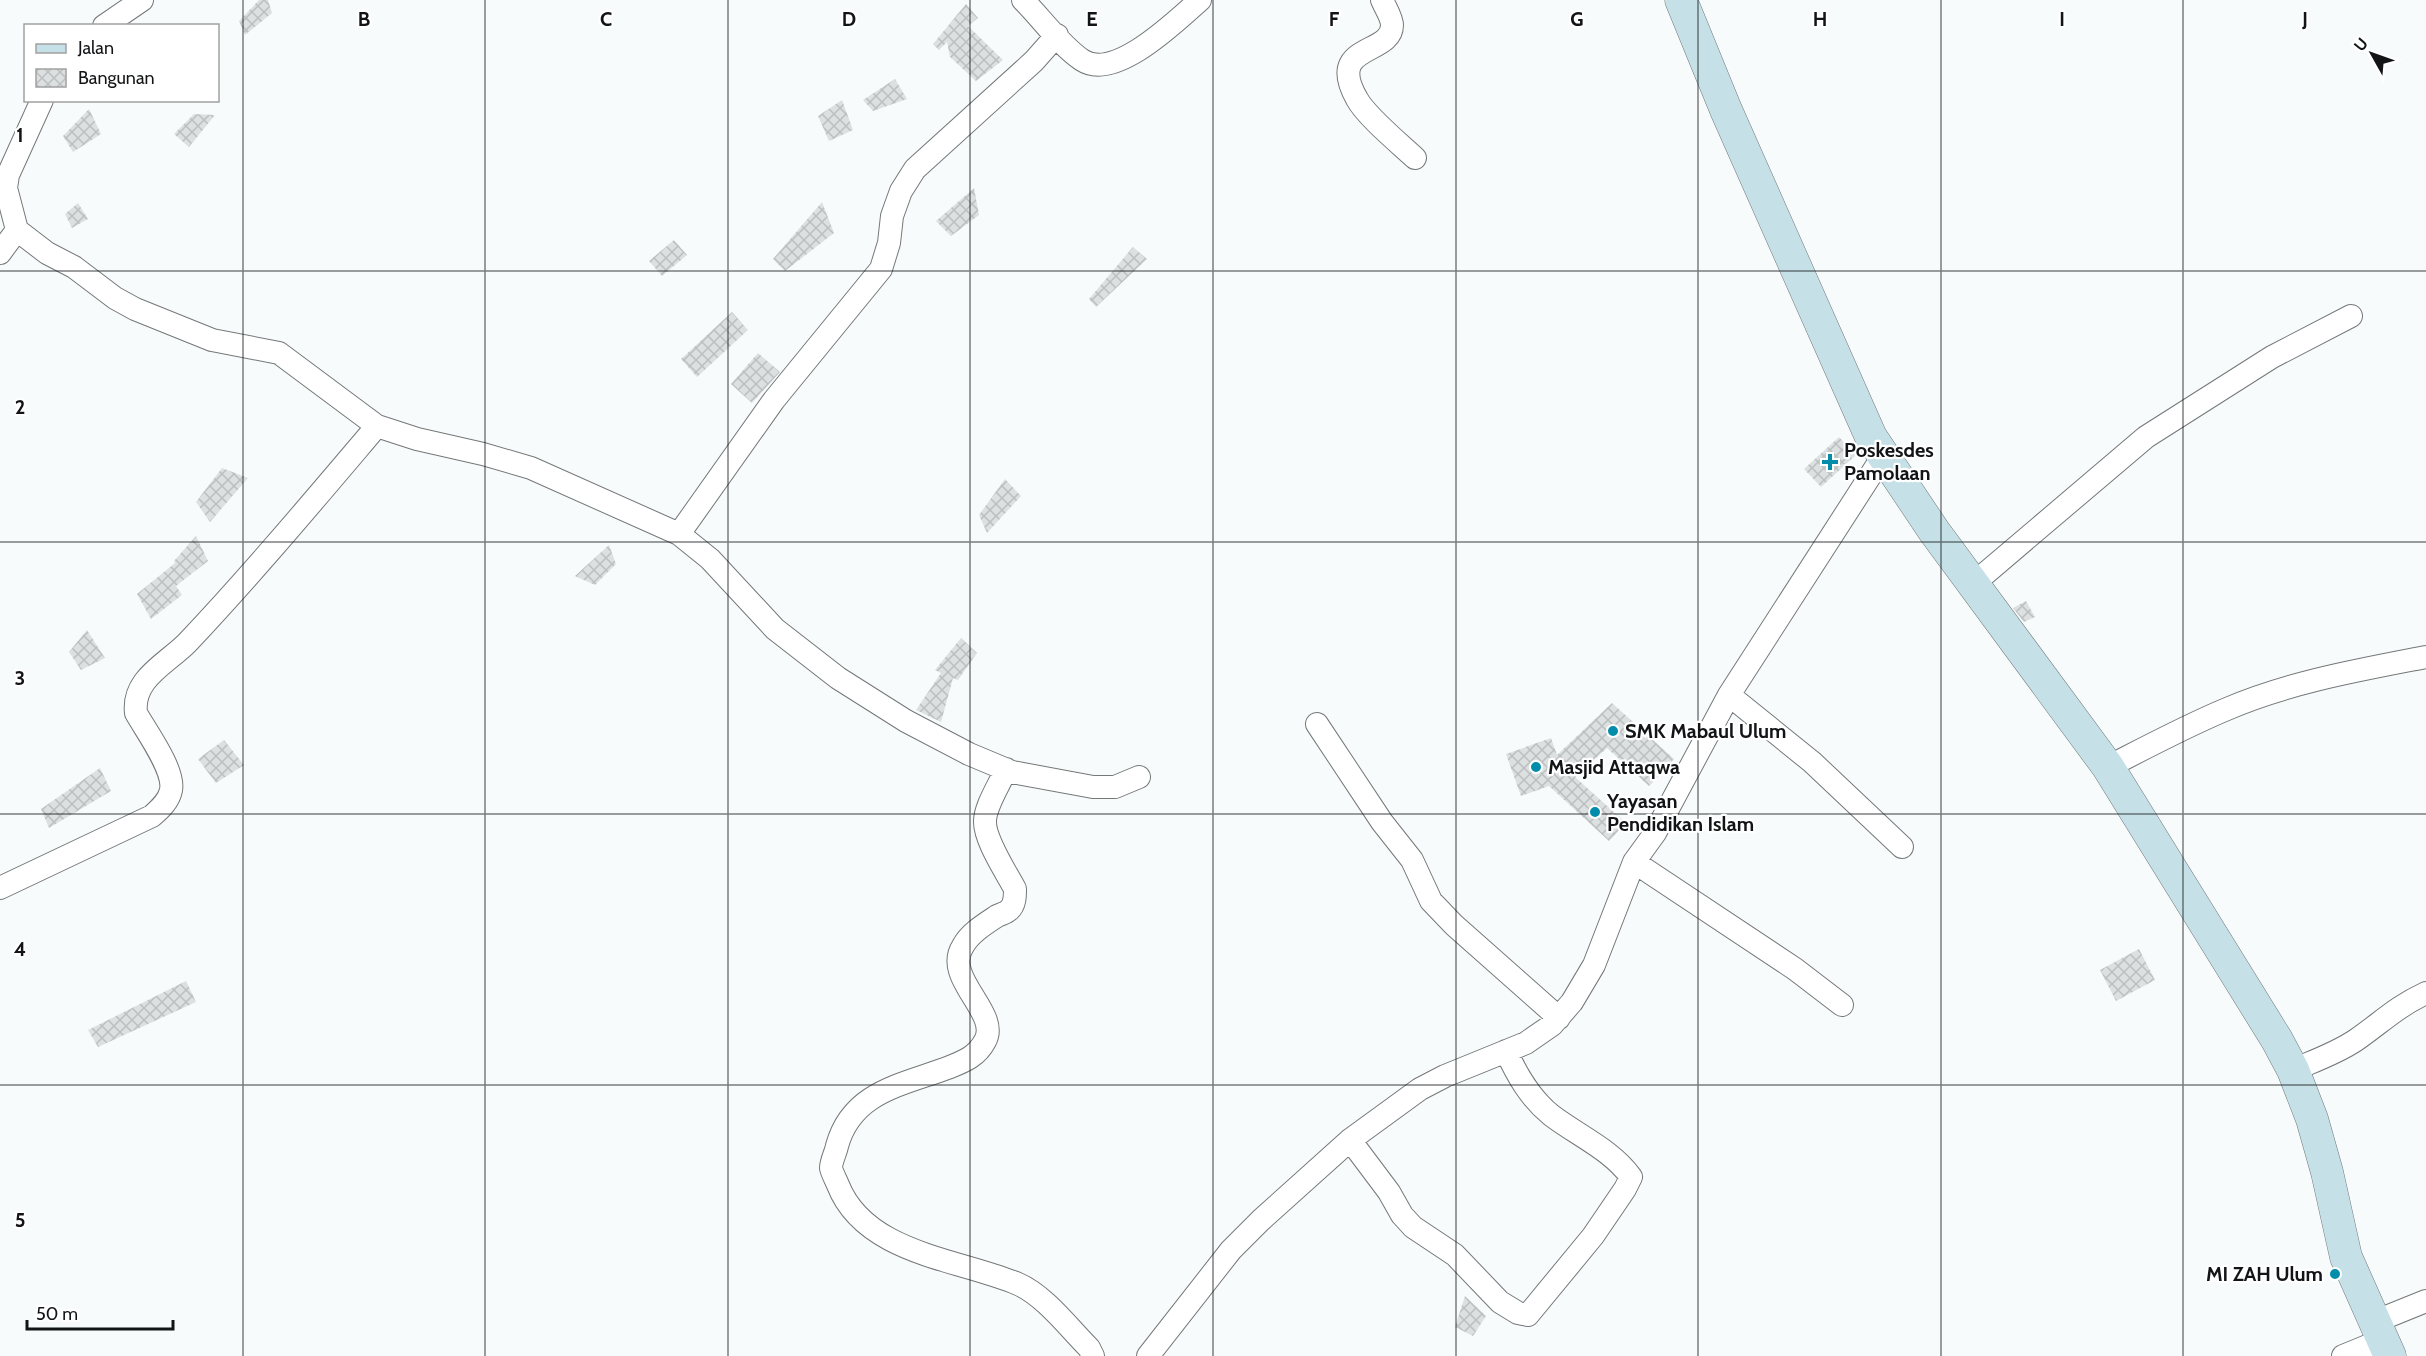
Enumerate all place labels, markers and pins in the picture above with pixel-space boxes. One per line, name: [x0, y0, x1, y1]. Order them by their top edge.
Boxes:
place label: Poskesdes Pamolaan: [1844, 438, 1934, 485]
marker: Poskesdes Pamolaan: [1821, 453, 1839, 471]
place label: SMK Mabaul Ulum: [1625, 719, 1787, 743]
marker: SMK Mabaul Ulum: [1606, 724, 1620, 738]
place label: Masjid Attaqwa: [1548, 755, 1680, 779]
marker: Masjid Attaqwa: [1529, 760, 1543, 774]
place label: Yayasan Pendidikan Islam: [1606, 789, 1754, 836]
marker: Yayasan Pendidikan Islam: [1588, 805, 1602, 819]
place label: MI ZAH Ulum: [2206, 1262, 2323, 1286]
marker: MI ZAH Ulum: [2328, 1267, 2342, 1281]

